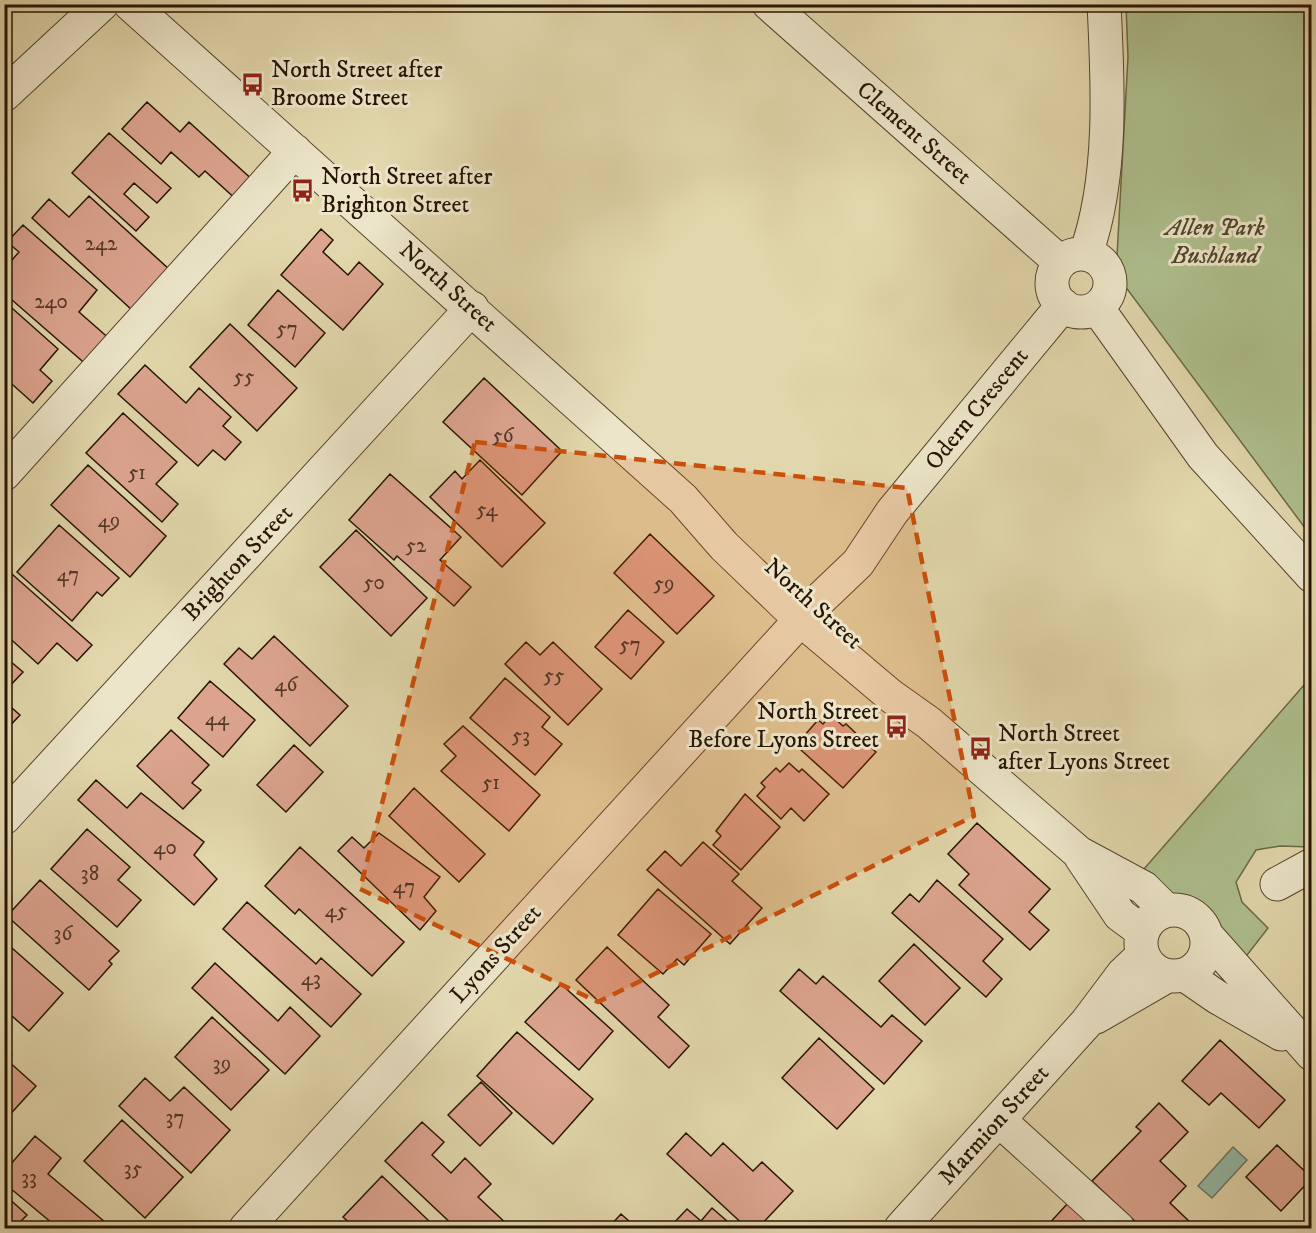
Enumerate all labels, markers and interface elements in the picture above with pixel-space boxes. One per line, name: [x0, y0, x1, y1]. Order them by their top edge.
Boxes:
place label: North Street after Broome Street: [271, 55, 443, 113]
bus stop icon: North Street after Broome Street: [240, 71, 266, 97]
street label: Clement Street: [850, 75, 978, 191]
place label: North Street after Brighton Street: [321, 162, 493, 220]
bus stop icon: North Street after Brighton Street: [290, 178, 316, 204]
park label: Allen Park Bushland: [1162, 213, 1265, 271]
house number: 242: [85, 231, 118, 257]
street label: North Street: [393, 235, 504, 339]
house number: 240: [34, 289, 68, 315]
house number: 57: [276, 316, 298, 342]
street label: Odern Crescent: [919, 342, 1036, 476]
house number: 55: [234, 364, 254, 390]
house number: 56: [492, 423, 515, 449]
house number: 51: [128, 460, 146, 486]
house number: 54: [476, 497, 499, 523]
street label: Brighton Street: [177, 498, 300, 627]
house number: 49: [98, 508, 120, 534]
house number: 52: [406, 533, 427, 559]
street label: North Street: [758, 552, 869, 656]
house number: 47: [57, 562, 79, 588]
house number: 50: [363, 570, 385, 596]
house number: 59: [654, 571, 674, 597]
house number: 57: [619, 632, 641, 658]
house number: 55: [544, 663, 564, 689]
house number: 46: [274, 672, 299, 698]
place label: North Street Before Lyons Street: [688, 697, 879, 755]
house number: 44: [205, 706, 230, 732]
bus stop icon: North Street Before Lyons Street: [884, 713, 910, 739]
place label: North Street after Lyons Street: [998, 719, 1170, 777]
house number: 53: [512, 723, 530, 749]
bus stop icon: North Street after Lyons Street: [967, 735, 993, 761]
house number: 51: [482, 770, 500, 796]
house number: 40: [153, 835, 177, 861]
house number: 38: [81, 861, 99, 887]
house number: 47: [393, 874, 415, 900]
house number: 45: [325, 898, 347, 924]
street label: Lyons Street: [444, 898, 548, 1010]
house number: 36: [54, 921, 73, 947]
house number: 43: [301, 966, 321, 992]
house number: 39: [213, 1051, 231, 1077]
street label: Marmion Street: [932, 1058, 1056, 1191]
house number: 37: [166, 1105, 184, 1131]
house number: 35: [124, 1156, 142, 1182]
house number: 33: [21, 1165, 37, 1191]

